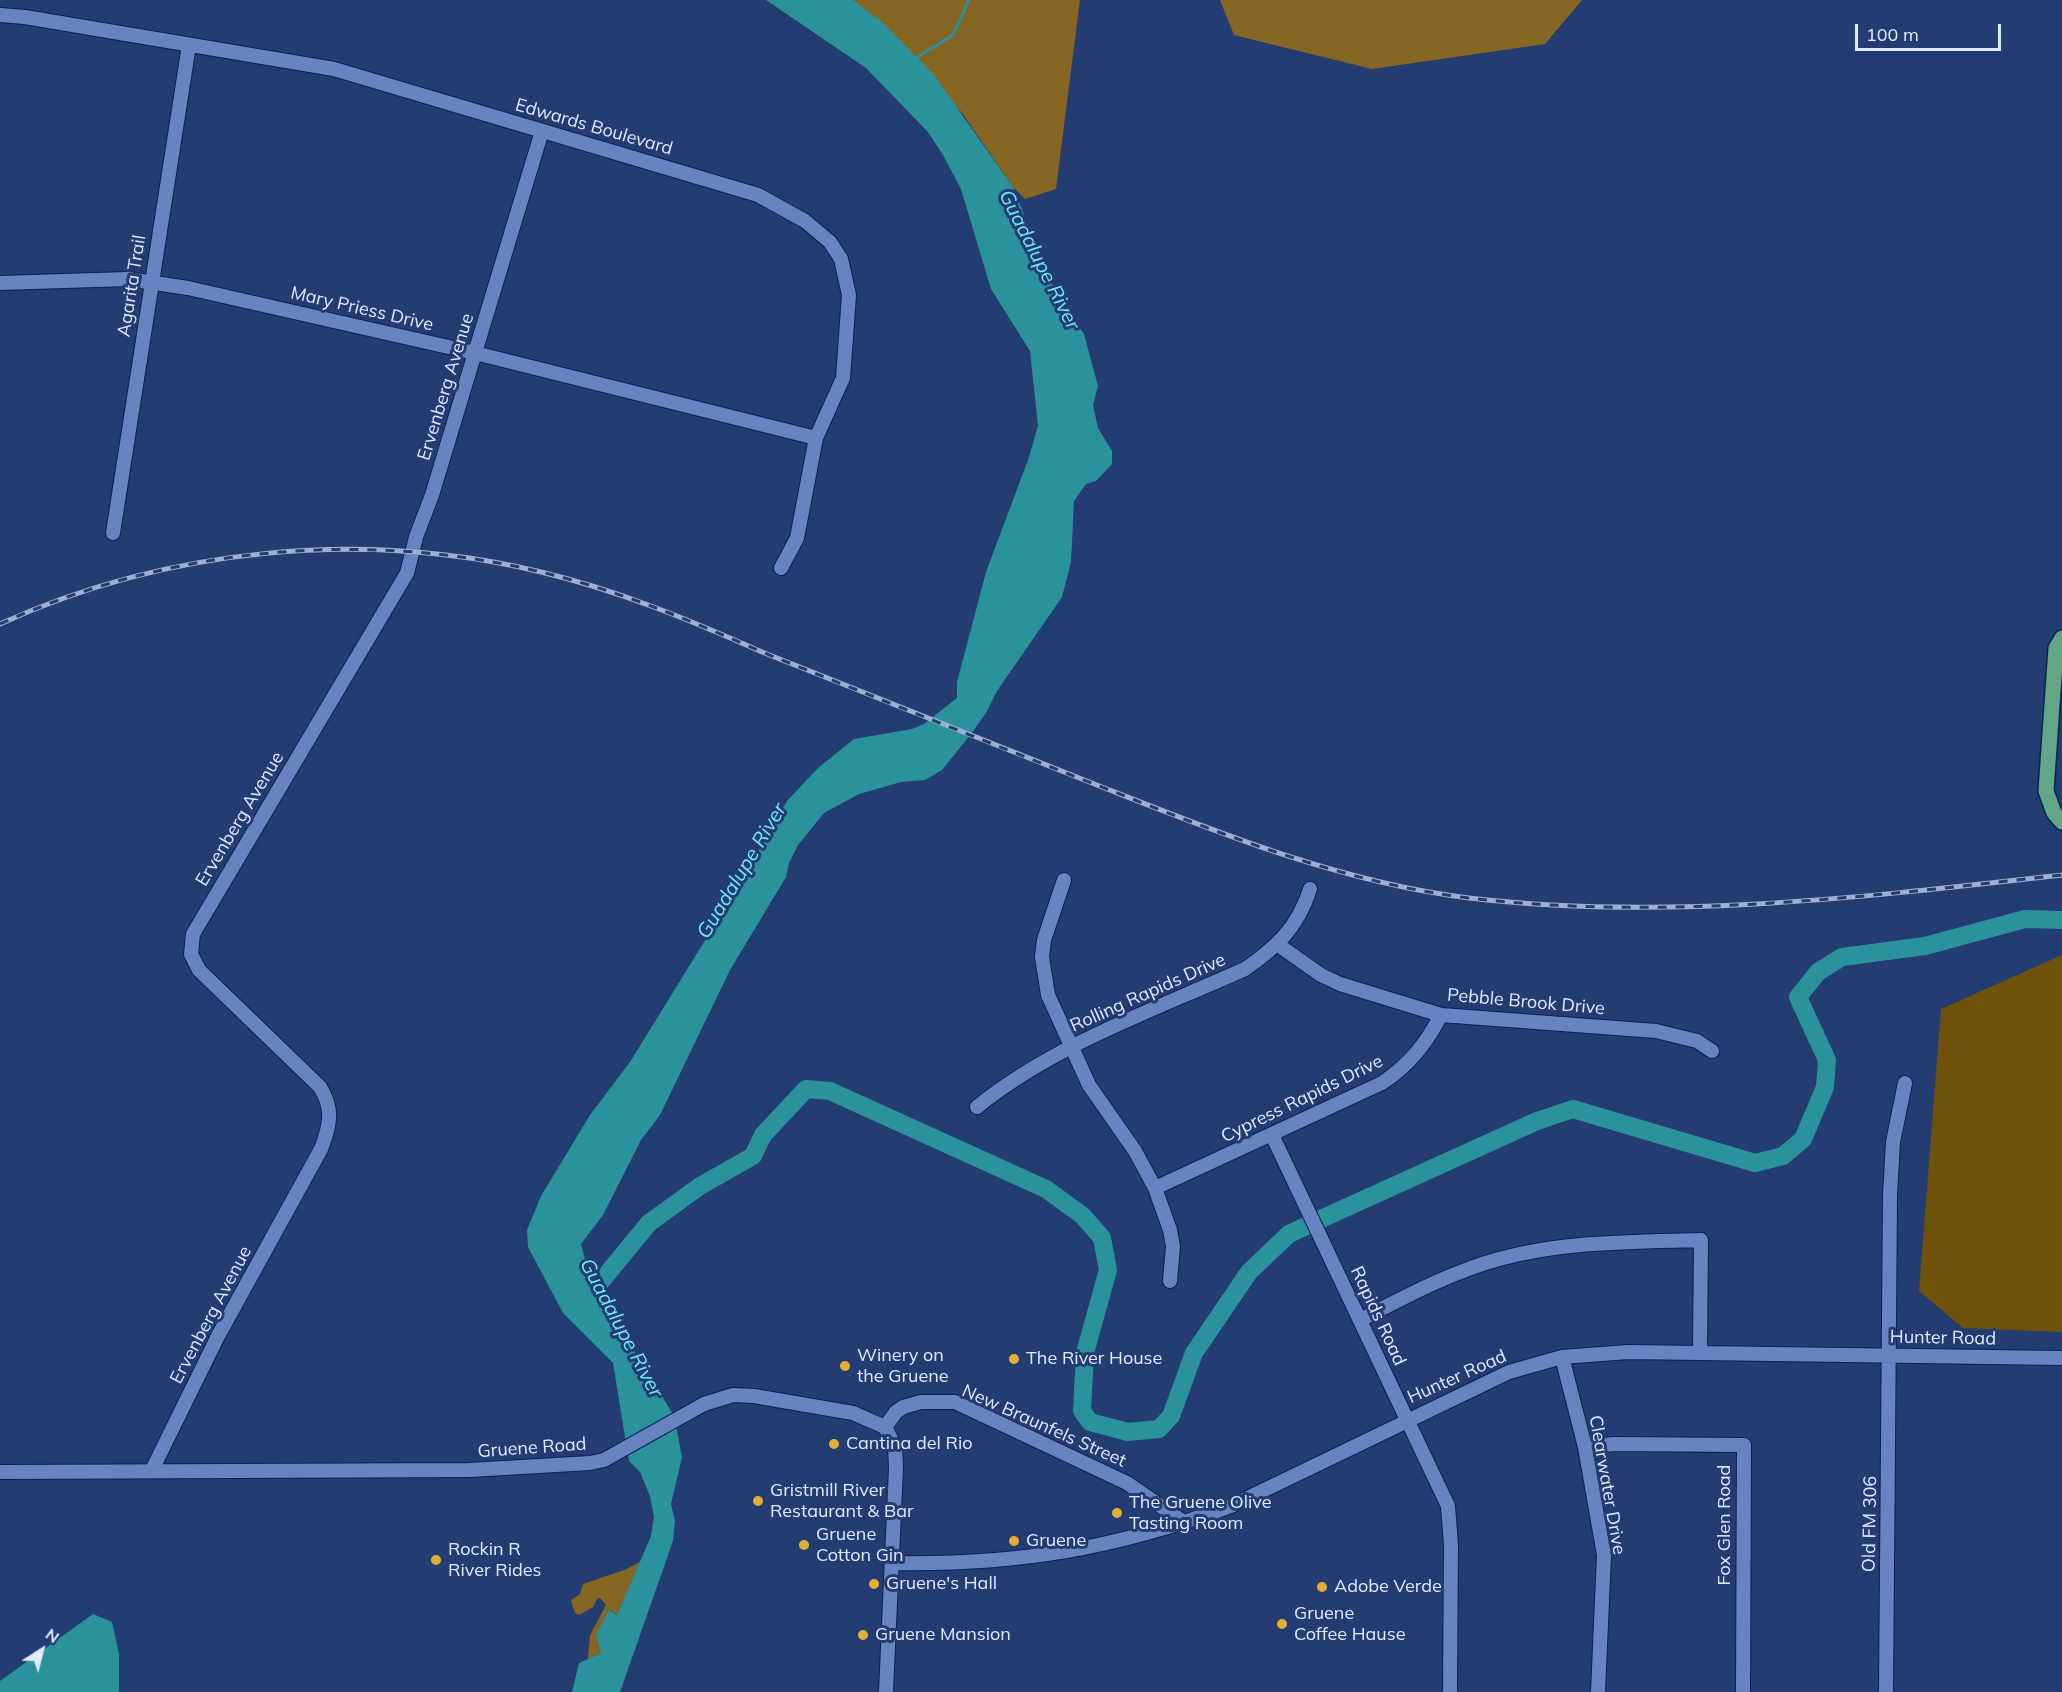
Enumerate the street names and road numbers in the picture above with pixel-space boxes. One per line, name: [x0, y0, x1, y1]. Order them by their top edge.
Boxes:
street label: Edwards Boulevard: [513, 94, 675, 160]
street label: Agarita Trail: [113, 234, 151, 338]
street label: Mary Priess Drive: [289, 282, 435, 336]
street label: Ervenberg Avenue: [413, 311, 479, 463]
street label: Ervenberg Avenue: [191, 748, 289, 890]
street label: Rolling Rapids Drive: [1067, 949, 1229, 1037]
street label: Pebble Brook Drive: [1446, 984, 1606, 1020]
street label: Cypress Rapids Drive: [1218, 1050, 1386, 1148]
street label: Ervenberg Avenue: [166, 1243, 256, 1387]
street label: Rapids Road: [1346, 1263, 1410, 1369]
street label: Hunter Road: [1890, 1326, 1996, 1350]
street label: Hunter Road: [1404, 1346, 1510, 1408]
street label: New Braunfels Street: [959, 1380, 1129, 1472]
street label: Clearwater Drive: [1584, 1414, 1630, 1556]
street label: Gruene Road: [477, 1433, 587, 1463]
street label: Fox Glen Road: [1714, 1465, 1736, 1585]
street label: Old FM 306: [1858, 1476, 1882, 1572]

